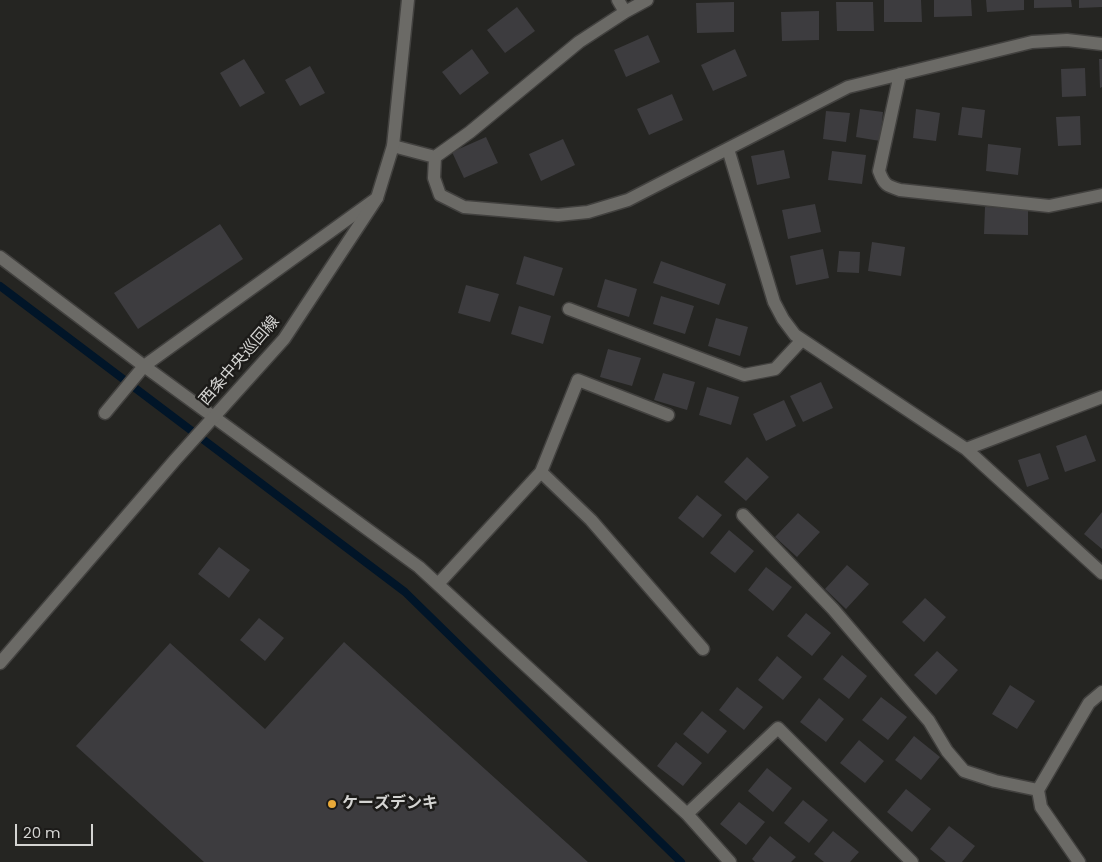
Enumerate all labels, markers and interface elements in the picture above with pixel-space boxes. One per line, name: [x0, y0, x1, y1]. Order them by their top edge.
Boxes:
street label: 西条中央巡回線: [196, 312, 284, 410]
place label: ケーズデンキ: [342, 794, 438, 814]
marker: ケーズデンキ: [326, 798, 338, 810]
scale bar: [18, 814, 95, 846]
text: 20 m: [23, 822, 61, 843]

